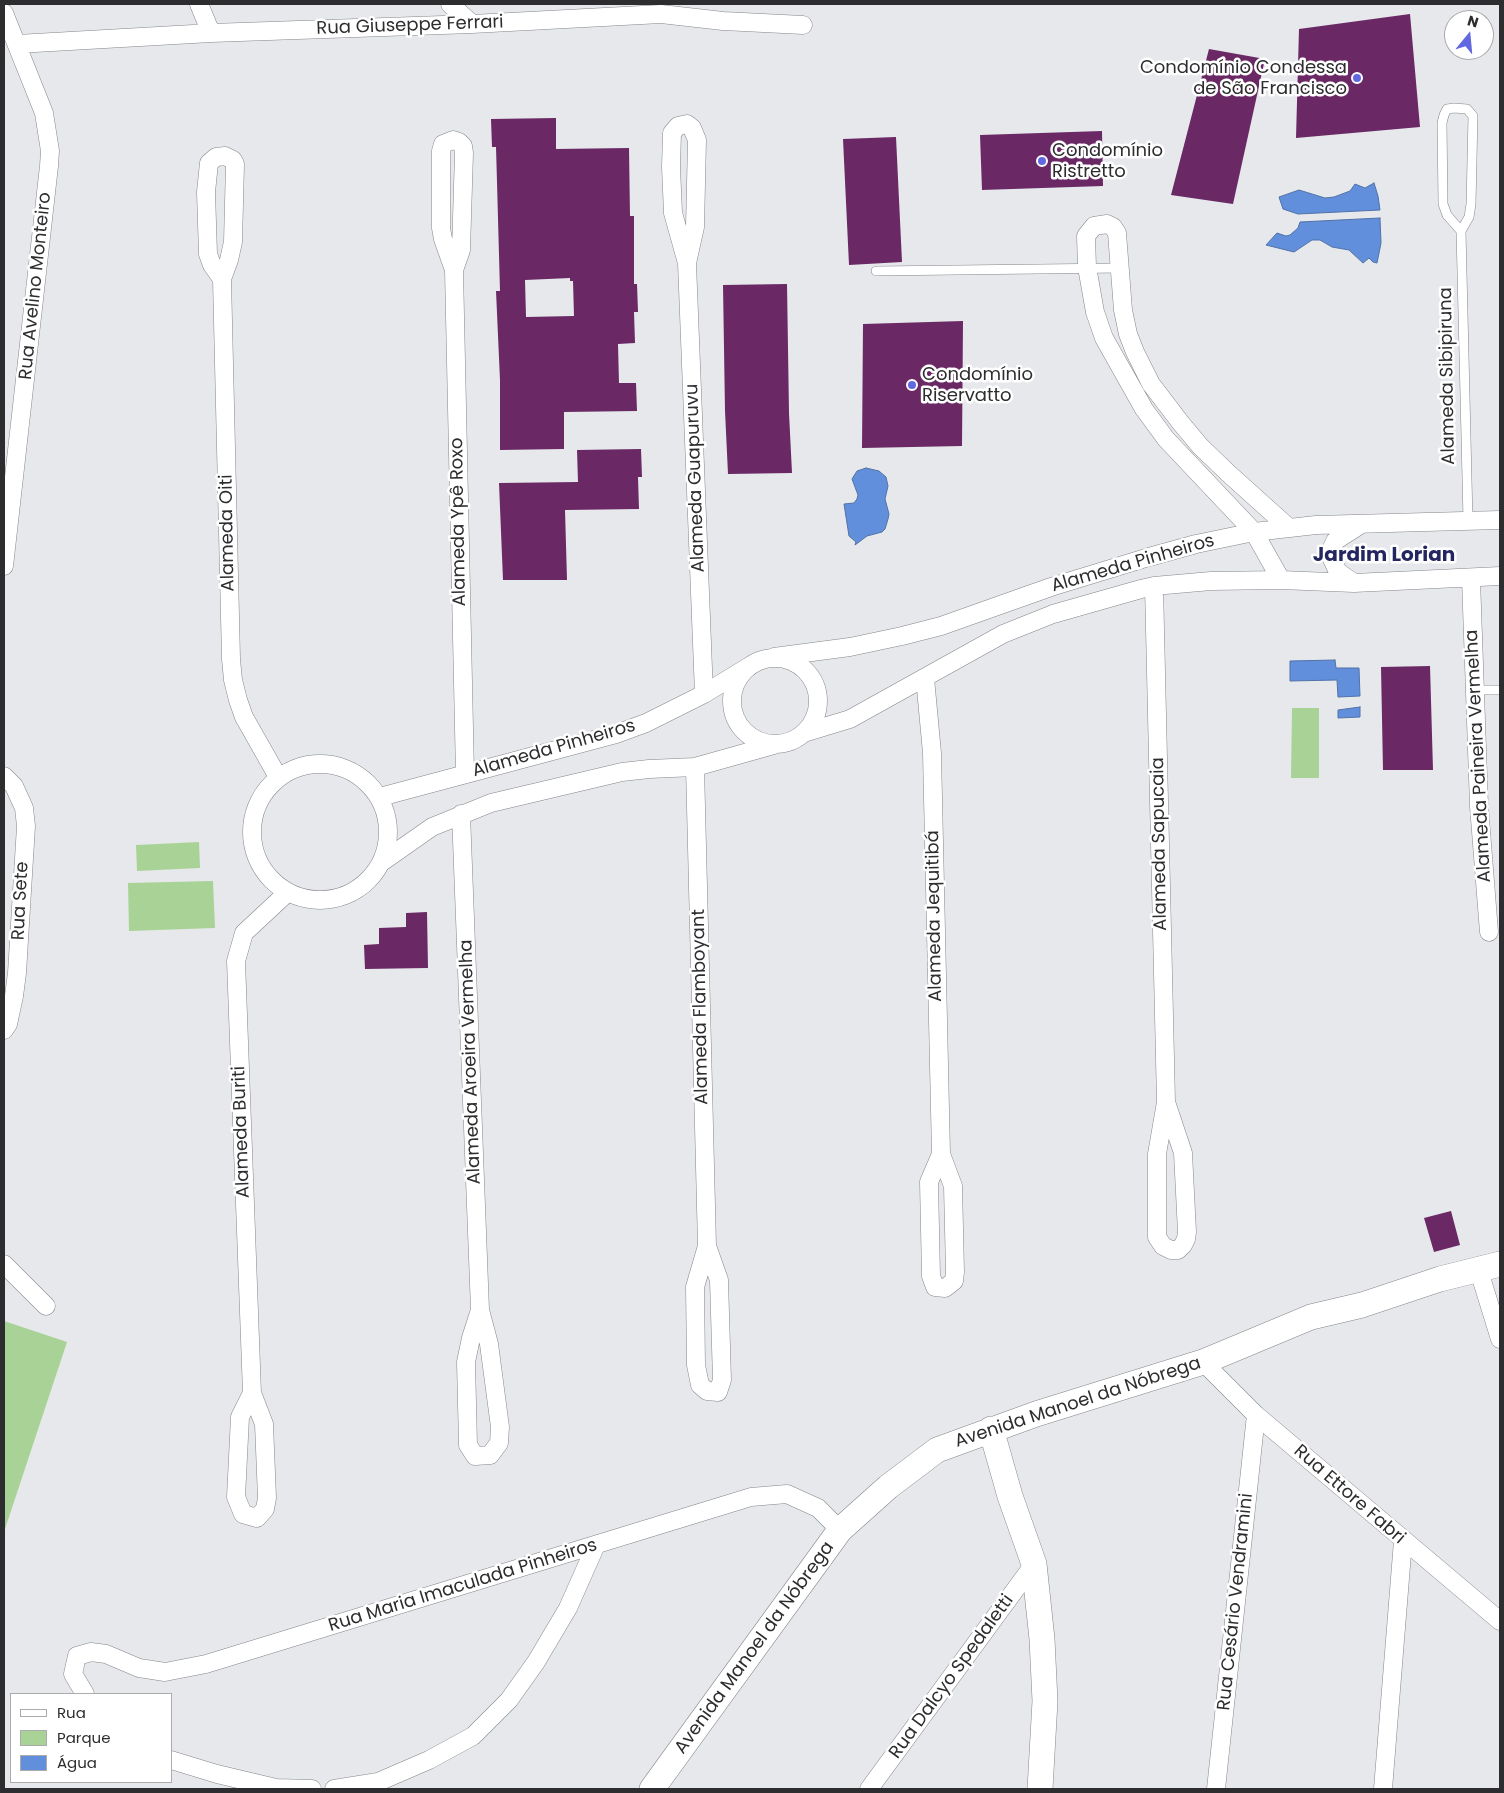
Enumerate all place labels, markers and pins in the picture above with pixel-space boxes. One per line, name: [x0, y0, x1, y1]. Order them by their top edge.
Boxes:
place label: Condomínio Condessa de São Francisco: [1140, 57, 1347, 100]
marker: Condomínio Condessa de São Francisco: [1351, 72, 1363, 84]
place label: Condomínio Ristretto: [1052, 140, 1163, 182]
marker: Condomínio Ristretto: [1036, 155, 1048, 167]
place label: Condomínio Riservatto: [922, 364, 1033, 406]
marker: Condomínio Riservatto: [906, 379, 918, 391]

